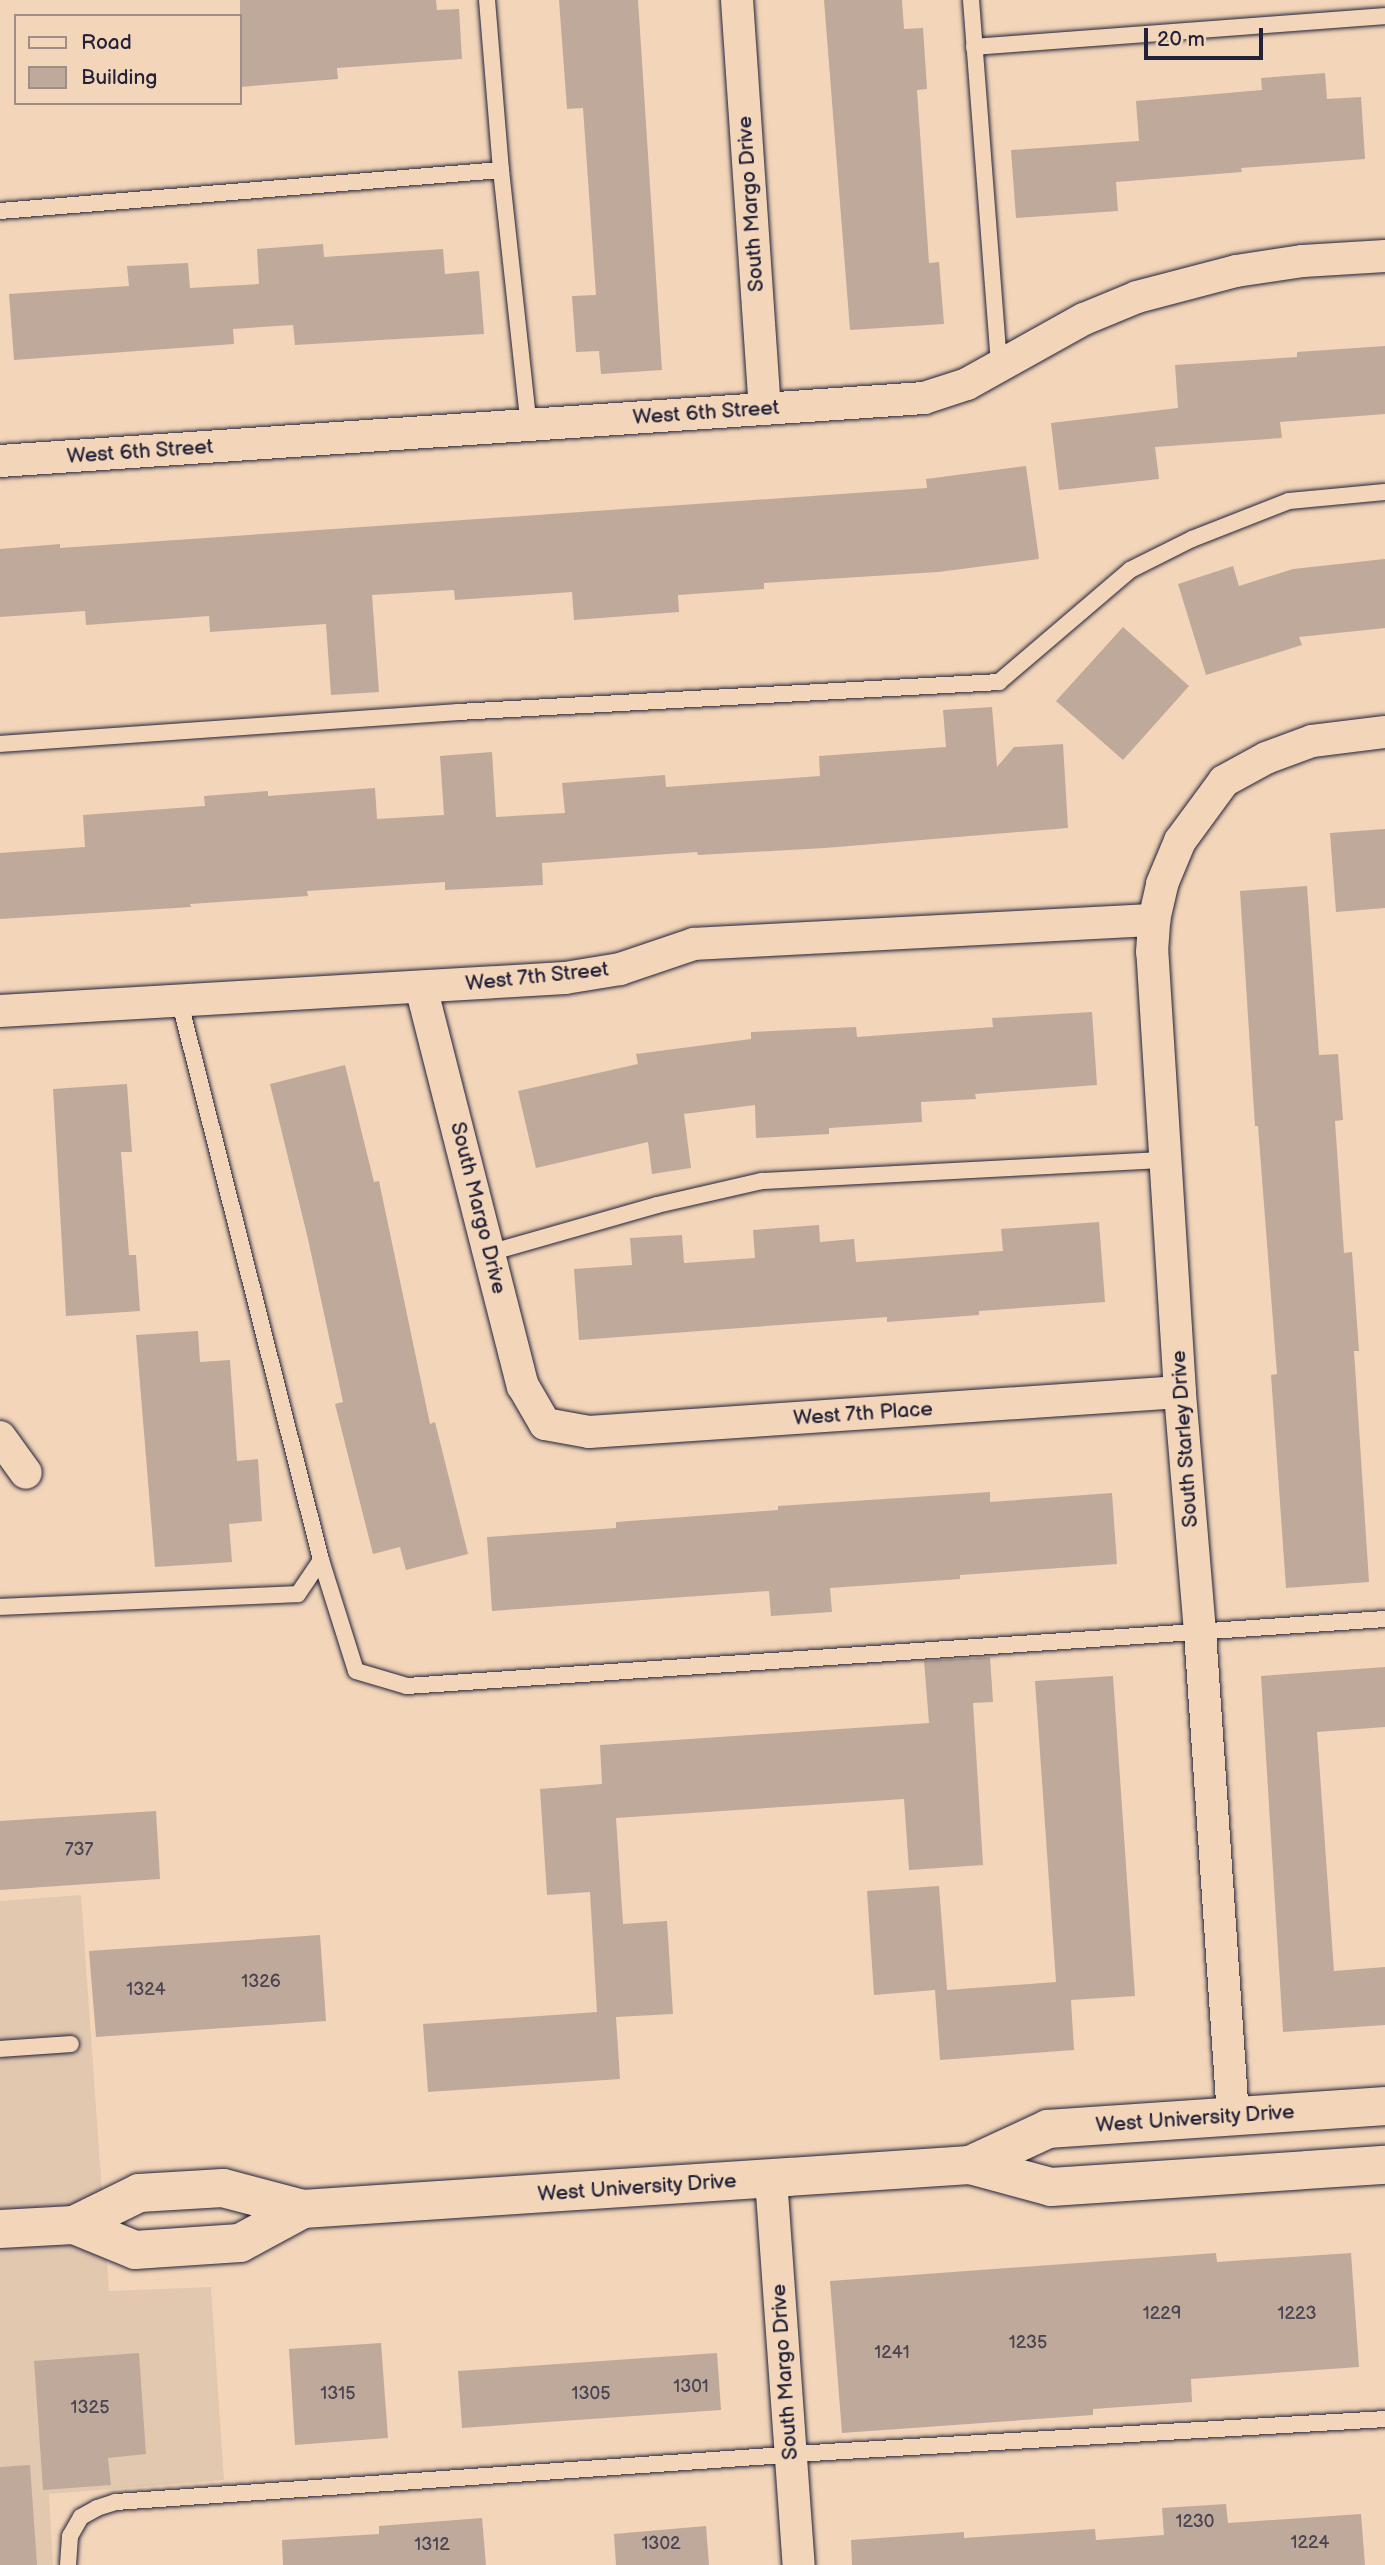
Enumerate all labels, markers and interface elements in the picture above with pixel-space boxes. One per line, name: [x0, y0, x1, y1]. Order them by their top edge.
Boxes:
legend: [14, 14, 242, 105]
scale bar: [1147, 14, 1266, 58]
text: 20 m: [1157, 27, 1205, 52]
text: Road: [81, 30, 132, 55]
text: Building: [81, 65, 157, 90]
street label: South Margo Drive: [732, 115, 770, 293]
street label: West 6th Street: [632, 395, 780, 431]
street label: West 6th Street: [66, 434, 214, 470]
street label: West 7th Street: [464, 957, 610, 997]
street label: South Margo Drive: [444, 1119, 512, 1297]
street label: South Starley Drive: [1166, 1349, 1204, 1529]
street label: West 7th Place: [792, 1397, 934, 1431]
house number: 737: [65, 1839, 93, 1861]
house number: 1326: [241, 1971, 281, 1993]
house number: 1324: [126, 1979, 166, 2001]
street label: West University Drive: [1094, 2099, 1296, 2139]
street label: West University Drive: [536, 2168, 738, 2208]
street label: South Margo Drive: [766, 2283, 804, 2461]
house number: 1229: [1143, 2303, 1181, 2325]
house number: 1223: [1278, 2303, 1316, 2325]
house number: 1235: [1009, 2332, 1047, 2354]
house number: 1241: [874, 2342, 910, 2364]
house number: 1301: [673, 2376, 709, 2398]
house number: 1315: [320, 2383, 356, 2405]
house number: 1305: [572, 2383, 610, 2405]
house number: 1325: [71, 2397, 109, 2419]
house number: 1230: [1176, 2511, 1214, 2533]
house number: 1224: [1291, 2532, 1329, 2554]
house number: 1302: [641, 2533, 681, 2555]
house number: 1312: [414, 2534, 450, 2556]

